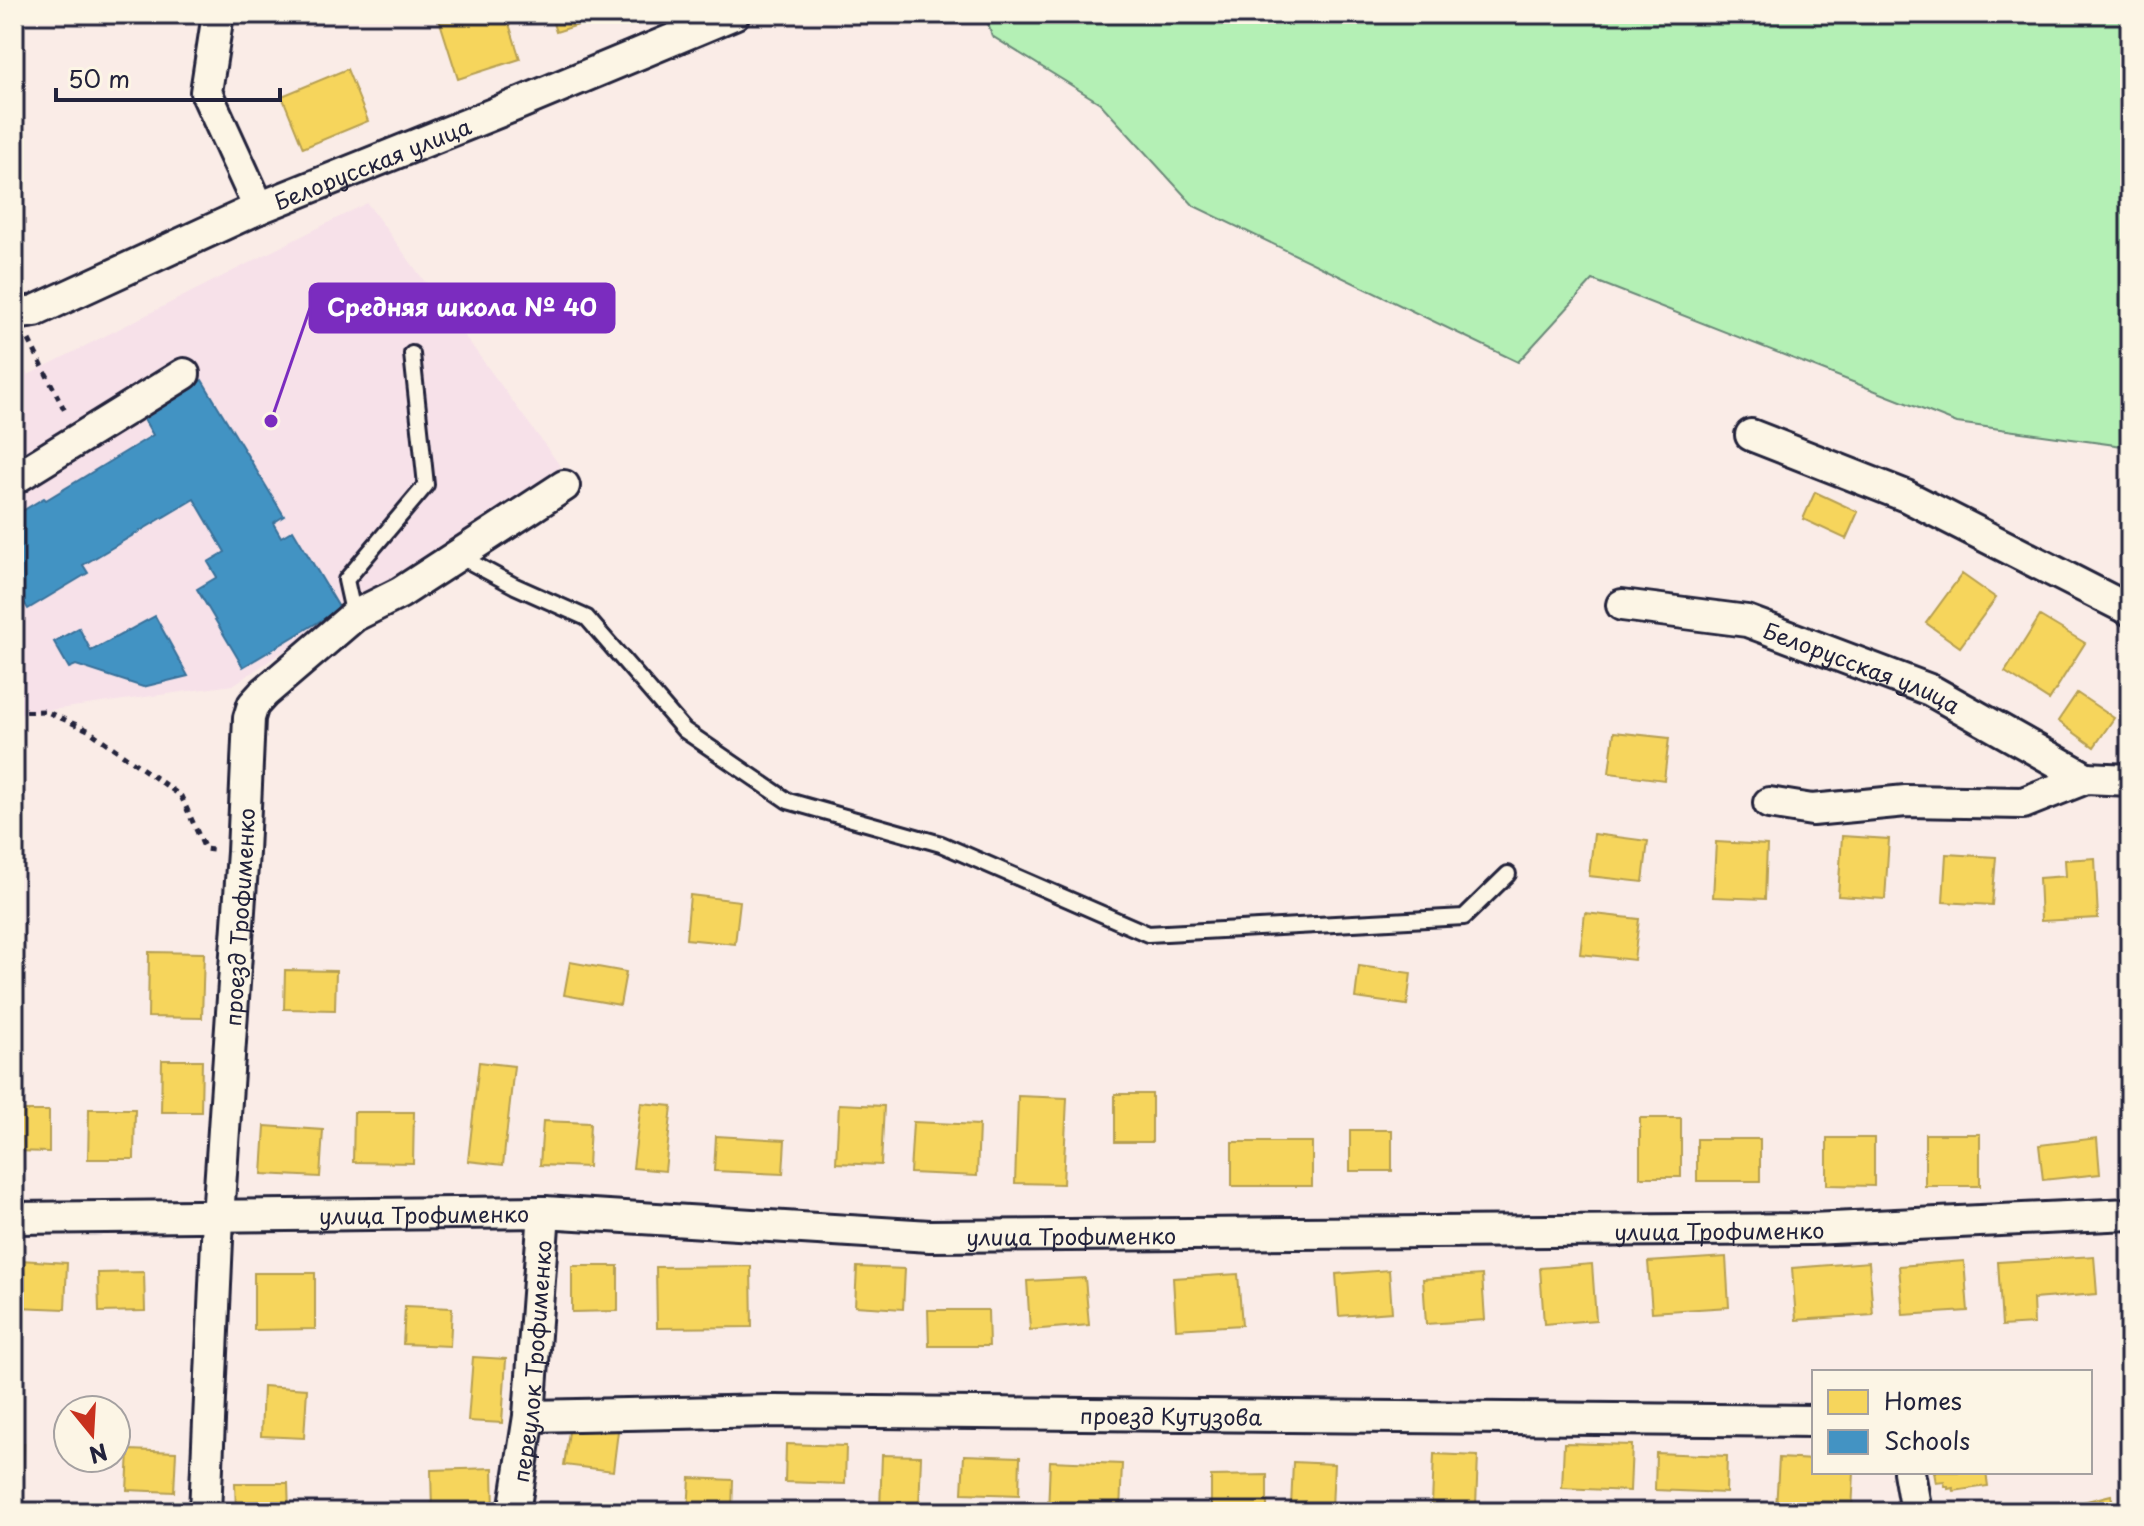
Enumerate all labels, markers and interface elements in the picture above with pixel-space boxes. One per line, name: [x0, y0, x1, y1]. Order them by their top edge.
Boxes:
scale bar: [56, 52, 280, 102]
text: 50 m: [68, 60, 130, 96]
street label: Белорусская улица: [268, 108, 476, 217]
callout: Средняя школа № 40: [310, 284, 614, 332]
text: Средняя школа № 40: [327, 288, 597, 324]
street label: Белорусская улица: [1759, 612, 1967, 721]
street label: проезд Трофименко: [215, 807, 261, 1027]
street label: улица Трофименко: [319, 1196, 529, 1231]
street label: улица Трофименко: [1614, 1212, 1825, 1247]
street label: улица Трофименко: [966, 1218, 1176, 1252]
street label: переулок Трофименко: [502, 1239, 558, 1484]
legend: [1812, 1370, 2092, 1474]
text: Homes: [1884, 1382, 1962, 1418]
north arrow: [52, 1394, 132, 1474]
street label: проезд Кутузова: [1080, 1397, 1262, 1432]
text: Schools: [1884, 1422, 1970, 1458]
text: N: [85, 1436, 112, 1473]

